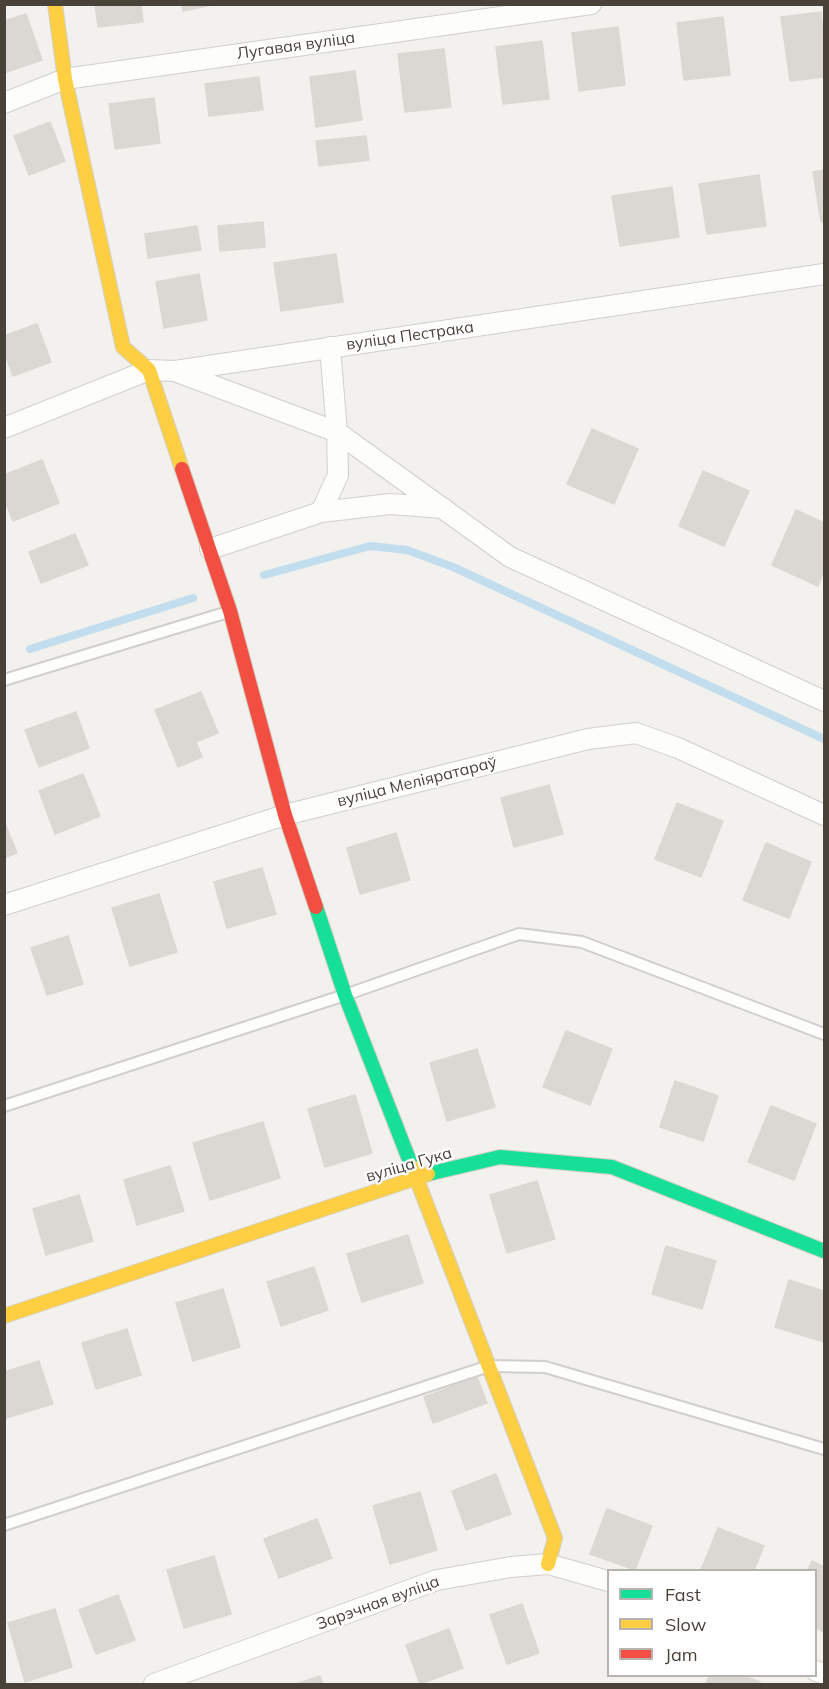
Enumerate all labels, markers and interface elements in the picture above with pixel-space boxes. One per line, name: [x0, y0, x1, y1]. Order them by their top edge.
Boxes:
street label: Лугавая вуліца: [236, 28, 356, 64]
street label: вуліца Пестрака: [345, 318, 475, 354]
street label: вуліца Меліяратараў: [335, 753, 499, 811]
street label: вуліца Гука: [364, 1144, 454, 1186]
legend: [607, 1569, 817, 1677]
street label: Зарэчная вуліца: [314, 1572, 442, 1634]
text: Fast: [665, 1583, 701, 1606]
text: Slow: [665, 1613, 706, 1636]
text: Jam: [665, 1643, 698, 1666]

